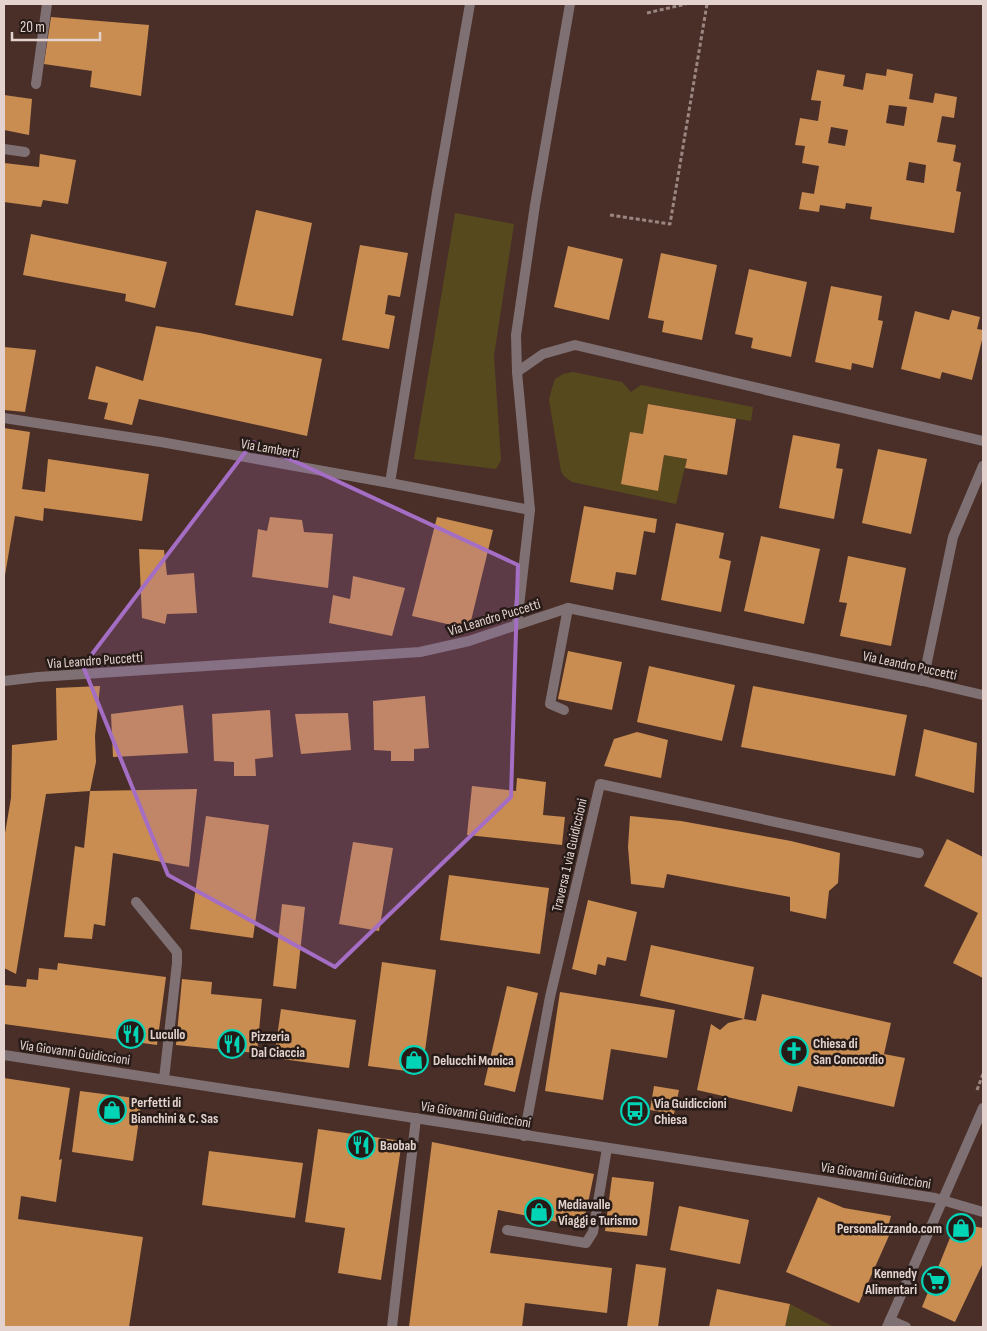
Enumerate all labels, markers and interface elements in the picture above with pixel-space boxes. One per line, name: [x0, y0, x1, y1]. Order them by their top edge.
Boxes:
scale bar: [12, 10, 100, 42]
text: 20 m: [20, 18, 45, 37]
street label: Via Lamberti: [240, 435, 300, 462]
street label: Via Leandro Puccetti: [446, 595, 542, 640]
street label: Via Leandro Puccetti: [861, 647, 959, 684]
street label: Via Leandro Puccetti: [47, 649, 143, 672]
street label: Traversa 1 via Guidiccioni: [548, 797, 591, 913]
restaurant icon: Lucullo: [116, 1019, 146, 1049]
place label: Lucullo: [150, 1026, 185, 1043]
place label: Pizzeria Dal Ciaccia: [251, 1028, 305, 1061]
restaurant icon: Pizzeria Dal Ciaccia: [217, 1029, 247, 1059]
place label: Chiesa di San Concordio: [813, 1035, 884, 1068]
street label: Via Giovanni Guidiccioni: [19, 1036, 131, 1069]
church icon: Chiesa di San Concordio: [779, 1036, 809, 1066]
shop icon: Delucchi Monica: [399, 1045, 429, 1075]
place label: Delucchi Monica: [433, 1052, 514, 1069]
place label: Perfetti di Bianchini & C. Sas: [131, 1094, 218, 1127]
shop icon: Perfetti di Bianchini & C. Sas: [97, 1095, 127, 1125]
place label: Via Guidiccioni Chiesa: [654, 1095, 727, 1128]
bus stop icon: Via Guidiccioni Chiesa: [620, 1096, 650, 1126]
street label: Via Giovanni Guidiccioni: [420, 1097, 532, 1132]
restaurant icon: Baobab: [346, 1130, 376, 1160]
place label: Baobab: [380, 1137, 416, 1154]
street label: Via Giovanni Guidiccioni: [820, 1158, 932, 1193]
place label: Mediavalle Viaggi e Turismo: [558, 1196, 638, 1229]
shop icon: Mediavalle Viaggi e Turismo: [524, 1197, 554, 1227]
shop icon: Personalizzando.com: [946, 1213, 976, 1243]
place label: Personalizzando.com: [837, 1220, 942, 1237]
place label: Kennedy Alimentari: [864, 1265, 917, 1298]
supermarket icon: Kennedy Alimentari: [921, 1266, 951, 1296]

